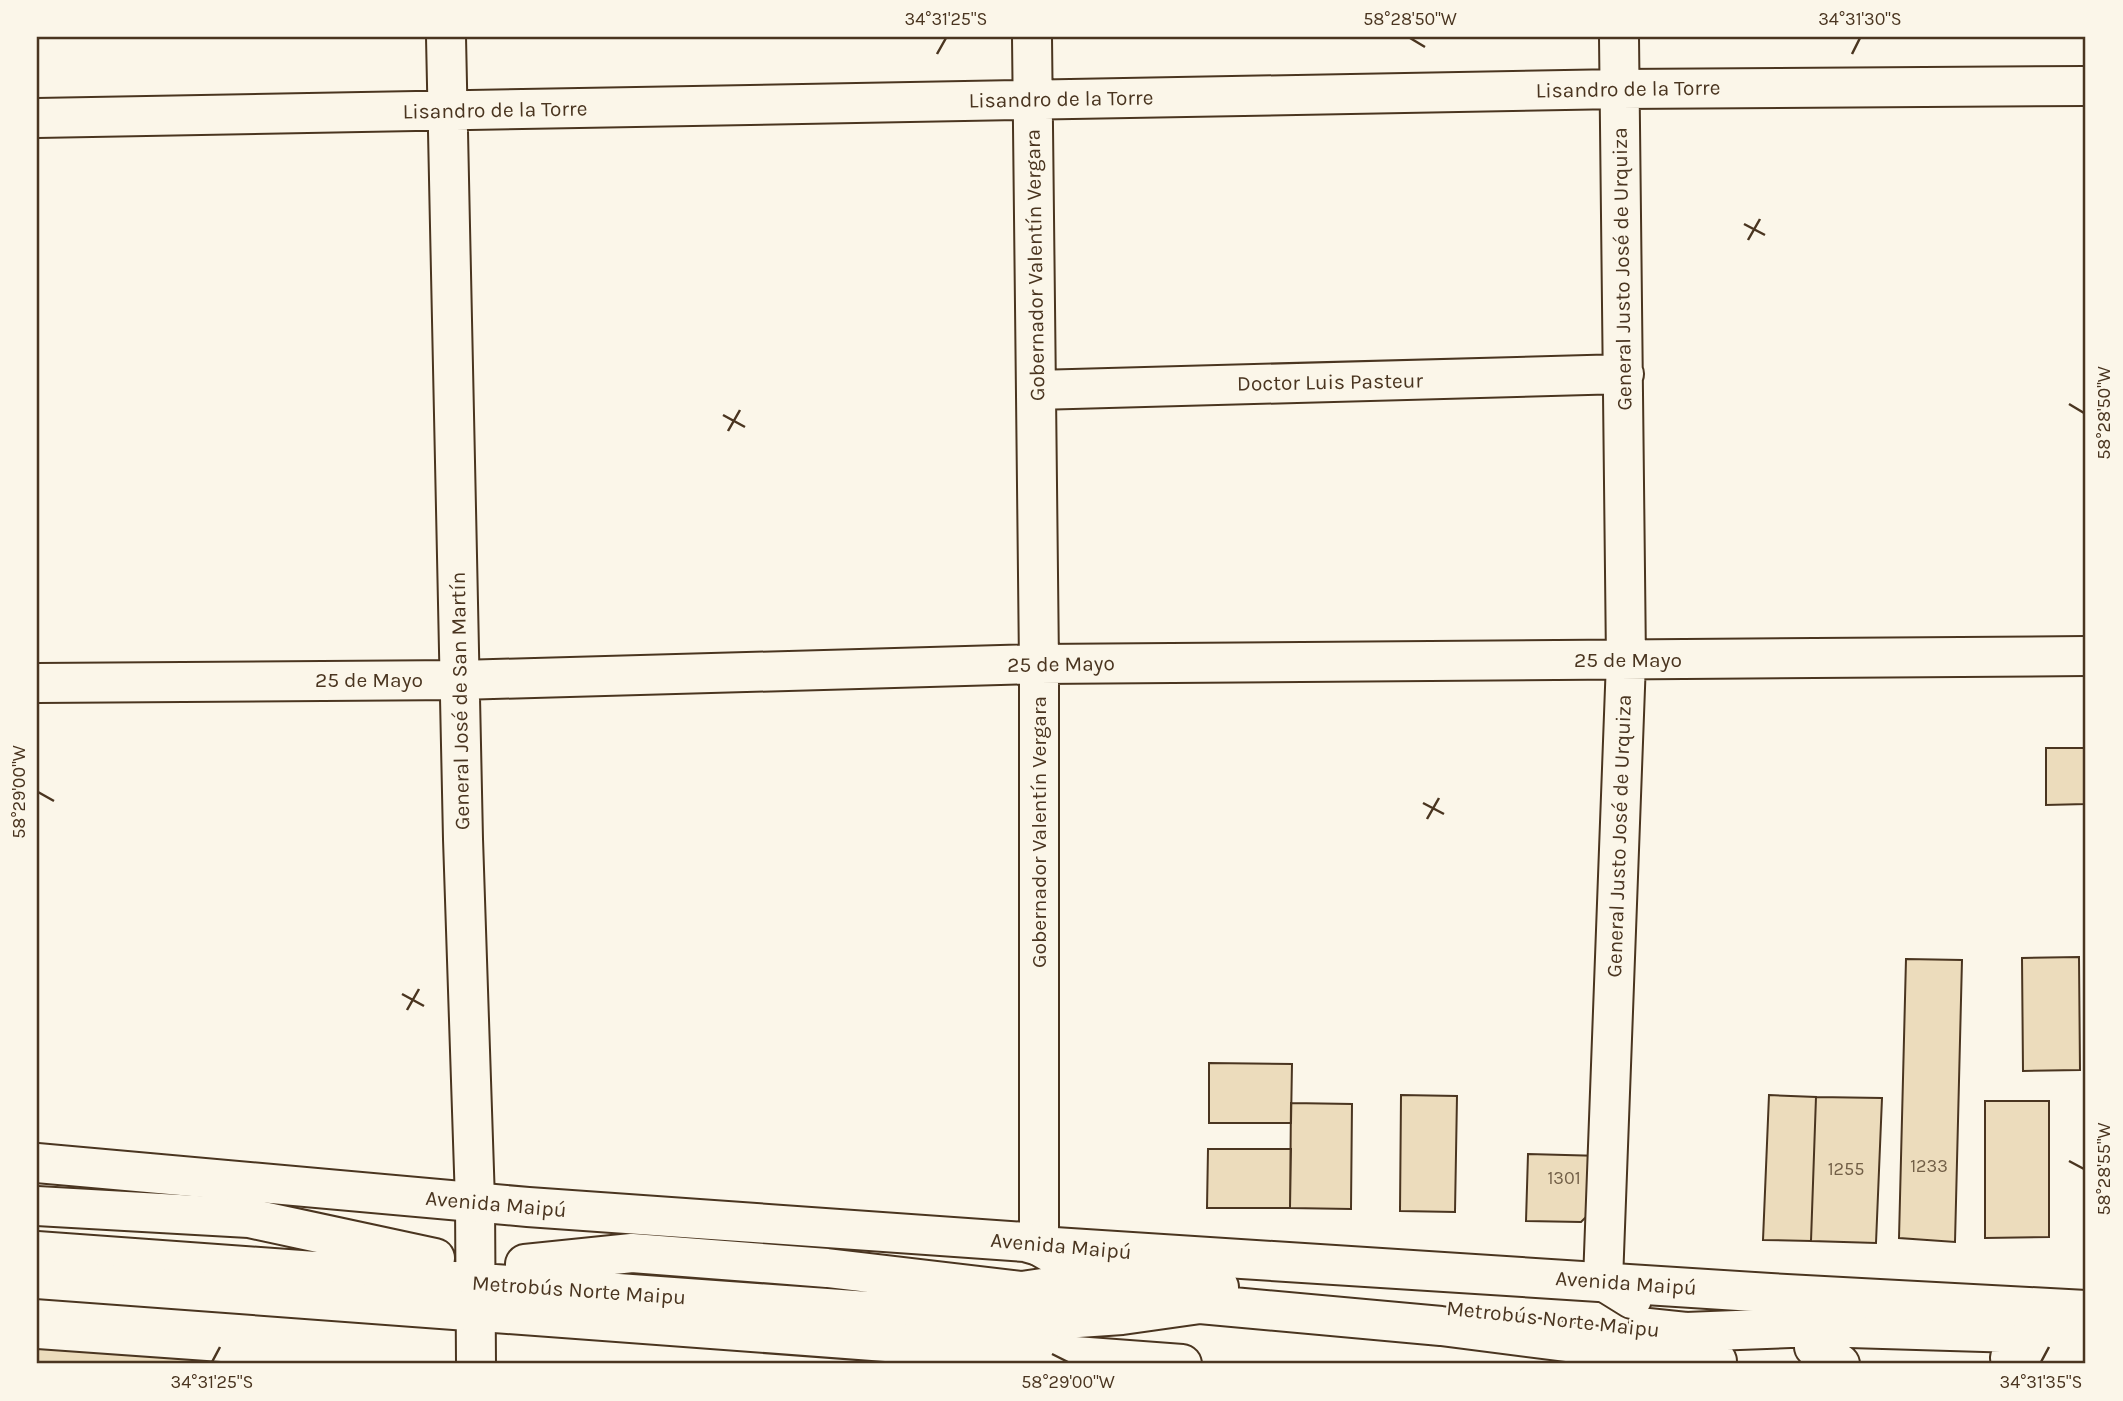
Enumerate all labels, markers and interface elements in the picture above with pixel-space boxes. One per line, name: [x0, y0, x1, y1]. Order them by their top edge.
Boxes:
text: 34°31'25"S: [905, 8, 987, 30]
text: 58°28'50"W: [1363, 8, 1457, 30]
text: 34°31'30"S: [1818, 8, 1902, 30]
street label: Lisandro de la Torre: [1535, 75, 1721, 103]
street label: Lisandro de la Torre: [968, 85, 1154, 113]
street label: Lisandro de la Torre: [402, 96, 588, 124]
street label: General Justo José de Urquiza: [1608, 127, 1636, 411]
street label: Gobernador Valentín Vergara: [1021, 129, 1049, 401]
text: 58°28'50"W: [2093, 366, 2115, 460]
street label: Doctor Luis Pasteur: [1237, 368, 1424, 396]
street label: General José de San Martín: [446, 572, 474, 830]
street label: 25 de Mayo: [1574, 648, 1682, 672]
street label: 25 de Mayo: [1007, 651, 1115, 677]
street label: 25 de Mayo: [315, 668, 423, 692]
street label: General Justo José de Urquiza: [1602, 694, 1636, 978]
street label: Gobernador Valentín Vergara: [1027, 696, 1051, 968]
text: 58°29'00"W: [8, 745, 30, 839]
text: 58°28'55"W: [2093, 1122, 2115, 1216]
house number: 1233: [1910, 1155, 1948, 1177]
house number: 1255: [1828, 1158, 1864, 1180]
house number: 1301: [1547, 1167, 1581, 1189]
street label: Avenida Maipú: [424, 1186, 568, 1222]
street label: Avenida Maipú: [989, 1228, 1133, 1264]
street label: Avenida Maipú: [1555, 1266, 1697, 1300]
street label: Metrobús Norte Maipu: [471, 1271, 687, 1309]
street label: Metrobús Norte Maipu: [1445, 1296, 1661, 1342]
text: 34°31'25"S: [171, 1371, 253, 1393]
text: 58°29'00"W: [1021, 1371, 1115, 1393]
text: 34°31'35"S: [2000, 1371, 2082, 1393]

